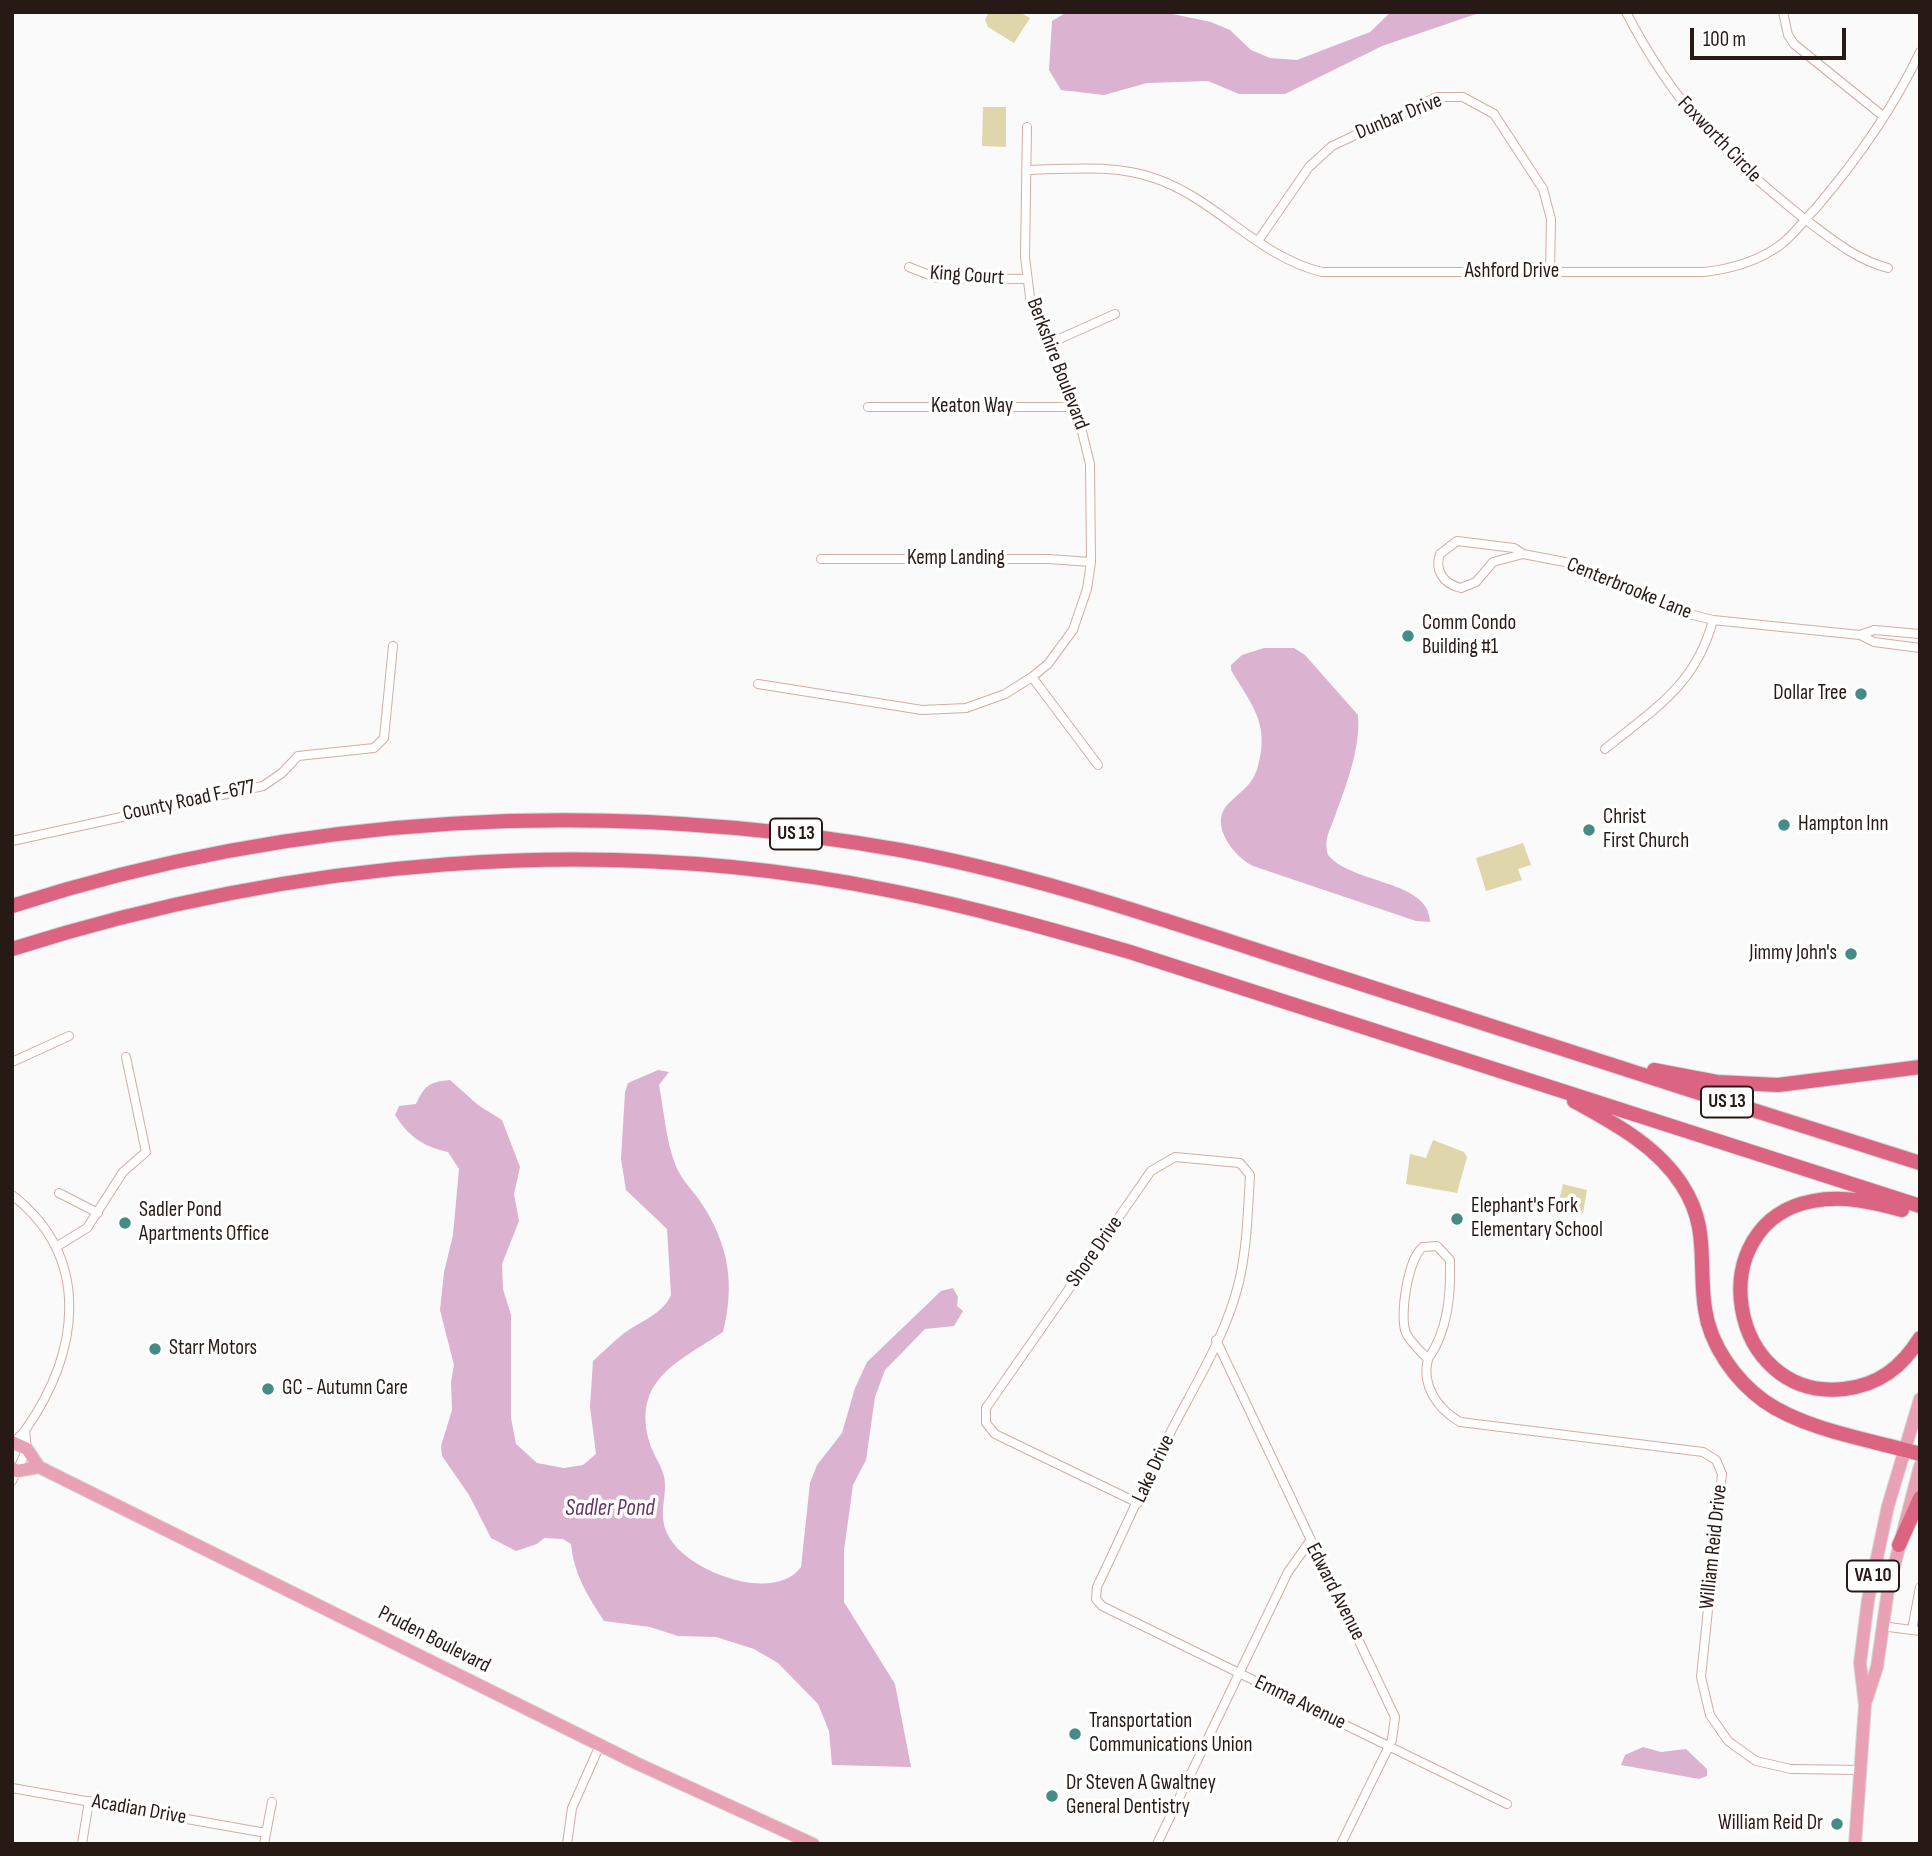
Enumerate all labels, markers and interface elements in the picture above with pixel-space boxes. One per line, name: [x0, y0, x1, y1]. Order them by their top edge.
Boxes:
scale bar: [1694, 14, 1850, 58]
text: 100 m: [1703, 27, 1746, 52]
street label: Dunbar Drive: [1352, 88, 1446, 146]
street label: Foxworth Circle: [1672, 92, 1766, 188]
street label: Ashford Drive: [1465, 259, 1559, 285]
street label: King Court: [929, 261, 1005, 291]
street label: Berkshire Boulevard: [1020, 295, 1094, 433]
street label: Keaton Way: [931, 394, 1013, 420]
street label: Kemp Landing: [907, 546, 1005, 572]
street label: Centerbrooke Lane: [1563, 552, 1695, 626]
place label: Comm Condo Building #1: [1422, 611, 1516, 661]
marker: Comm Condo Building #1: [1400, 628, 1416, 644]
place label: Dollar Tree: [1773, 681, 1847, 707]
marker: Dollar Tree: [1853, 686, 1869, 702]
street label: County Road F-677: [121, 775, 257, 827]
place label: Christ First Church: [1603, 805, 1689, 855]
place label: Hampton Inn: [1798, 812, 1888, 838]
marker: Hampton Inn: [1776, 817, 1792, 833]
road number: US 13: [770, 818, 822, 849]
marker: Christ First Church: [1581, 822, 1597, 838]
place label: Jimmy John's: [1749, 941, 1837, 967]
marker: Jimmy John's: [1843, 946, 1859, 962]
road number: US 13: [1701, 1086, 1753, 1118]
place label: Elephant's Fork Elementary School: [1471, 1194, 1603, 1244]
place label: Sadler Pond Apartments Office: [139, 1198, 269, 1248]
marker: Elephant's Fork Elementary School: [1449, 1211, 1465, 1227]
street label: Shore Drive: [1061, 1212, 1129, 1292]
marker: Sadler Pond Apartments Office: [117, 1215, 133, 1231]
place label: Starr Motors: [169, 1336, 257, 1362]
marker: Starr Motors: [147, 1341, 163, 1357]
place label: GC - Autumn Care: [282, 1376, 408, 1402]
marker: GC - Autumn Care: [260, 1381, 276, 1397]
street label: Lake Drive: [1127, 1431, 1181, 1507]
street label: William Reid Drive: [1695, 1483, 1733, 1611]
water label: Sadler Pond: [565, 1495, 655, 1523]
street label: Edward Avenue: [1300, 1539, 1370, 1645]
road number: VA 10: [1847, 1560, 1899, 1592]
street label: Pruden Boulevard: [374, 1601, 494, 1679]
street label: Emma Avenue: [1250, 1670, 1350, 1736]
place label: Transportation Communications Union: [1089, 1709, 1252, 1759]
marker: Transportation Communications Union: [1067, 1726, 1083, 1742]
place label: Dr Steven A Gwaltney General Dentistry: [1066, 1771, 1216, 1821]
marker: Dr Steven A Gwaltney General Dentistry: [1044, 1788, 1060, 1804]
street label: Acadian Drive: [90, 1789, 188, 1831]
place label: William Reid Dr: [1718, 1811, 1823, 1837]
marker: William Reid Dr: [1829, 1816, 1845, 1832]

